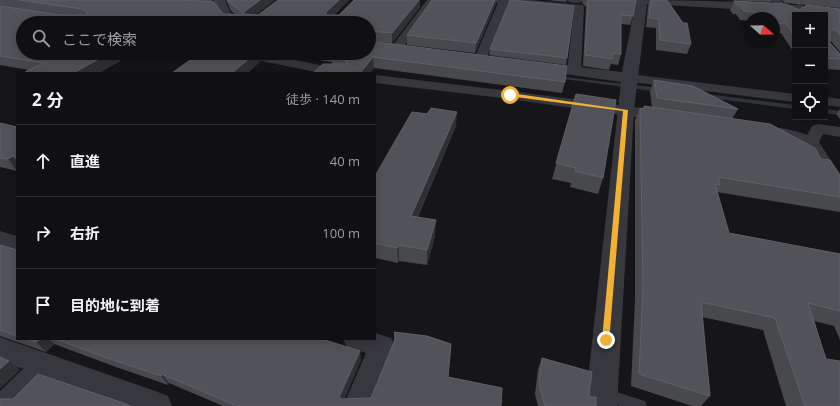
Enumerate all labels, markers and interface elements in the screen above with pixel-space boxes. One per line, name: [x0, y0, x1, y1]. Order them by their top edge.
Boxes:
north arrow: [744, 12, 780, 48]
map controls: [792, 12, 828, 120]
button: +: [792, 12, 828, 48]
search box: [16, 16, 376, 60]
icon: search: [30, 27, 52, 49]
text: ここで検索: [62, 29, 137, 49]
button: −: [792, 48, 828, 84]
button: locate: [792, 84, 828, 120]
route start: [501, 86, 519, 104]
text: 2 分: [32, 88, 63, 111]
text: 徒歩 · 140 m: [286, 90, 360, 108]
icon: ahead: [32, 150, 54, 172]
text: 直進: [70, 151, 100, 171]
text: 40 m: [330, 152, 360, 170]
icon: right: [32, 222, 54, 244]
text: 右折: [70, 223, 100, 243]
text: 100 m: [322, 224, 360, 242]
icon: arrive: [32, 294, 54, 316]
text: 目的地に到着: [70, 295, 160, 315]
route end: [597, 331, 615, 349]

